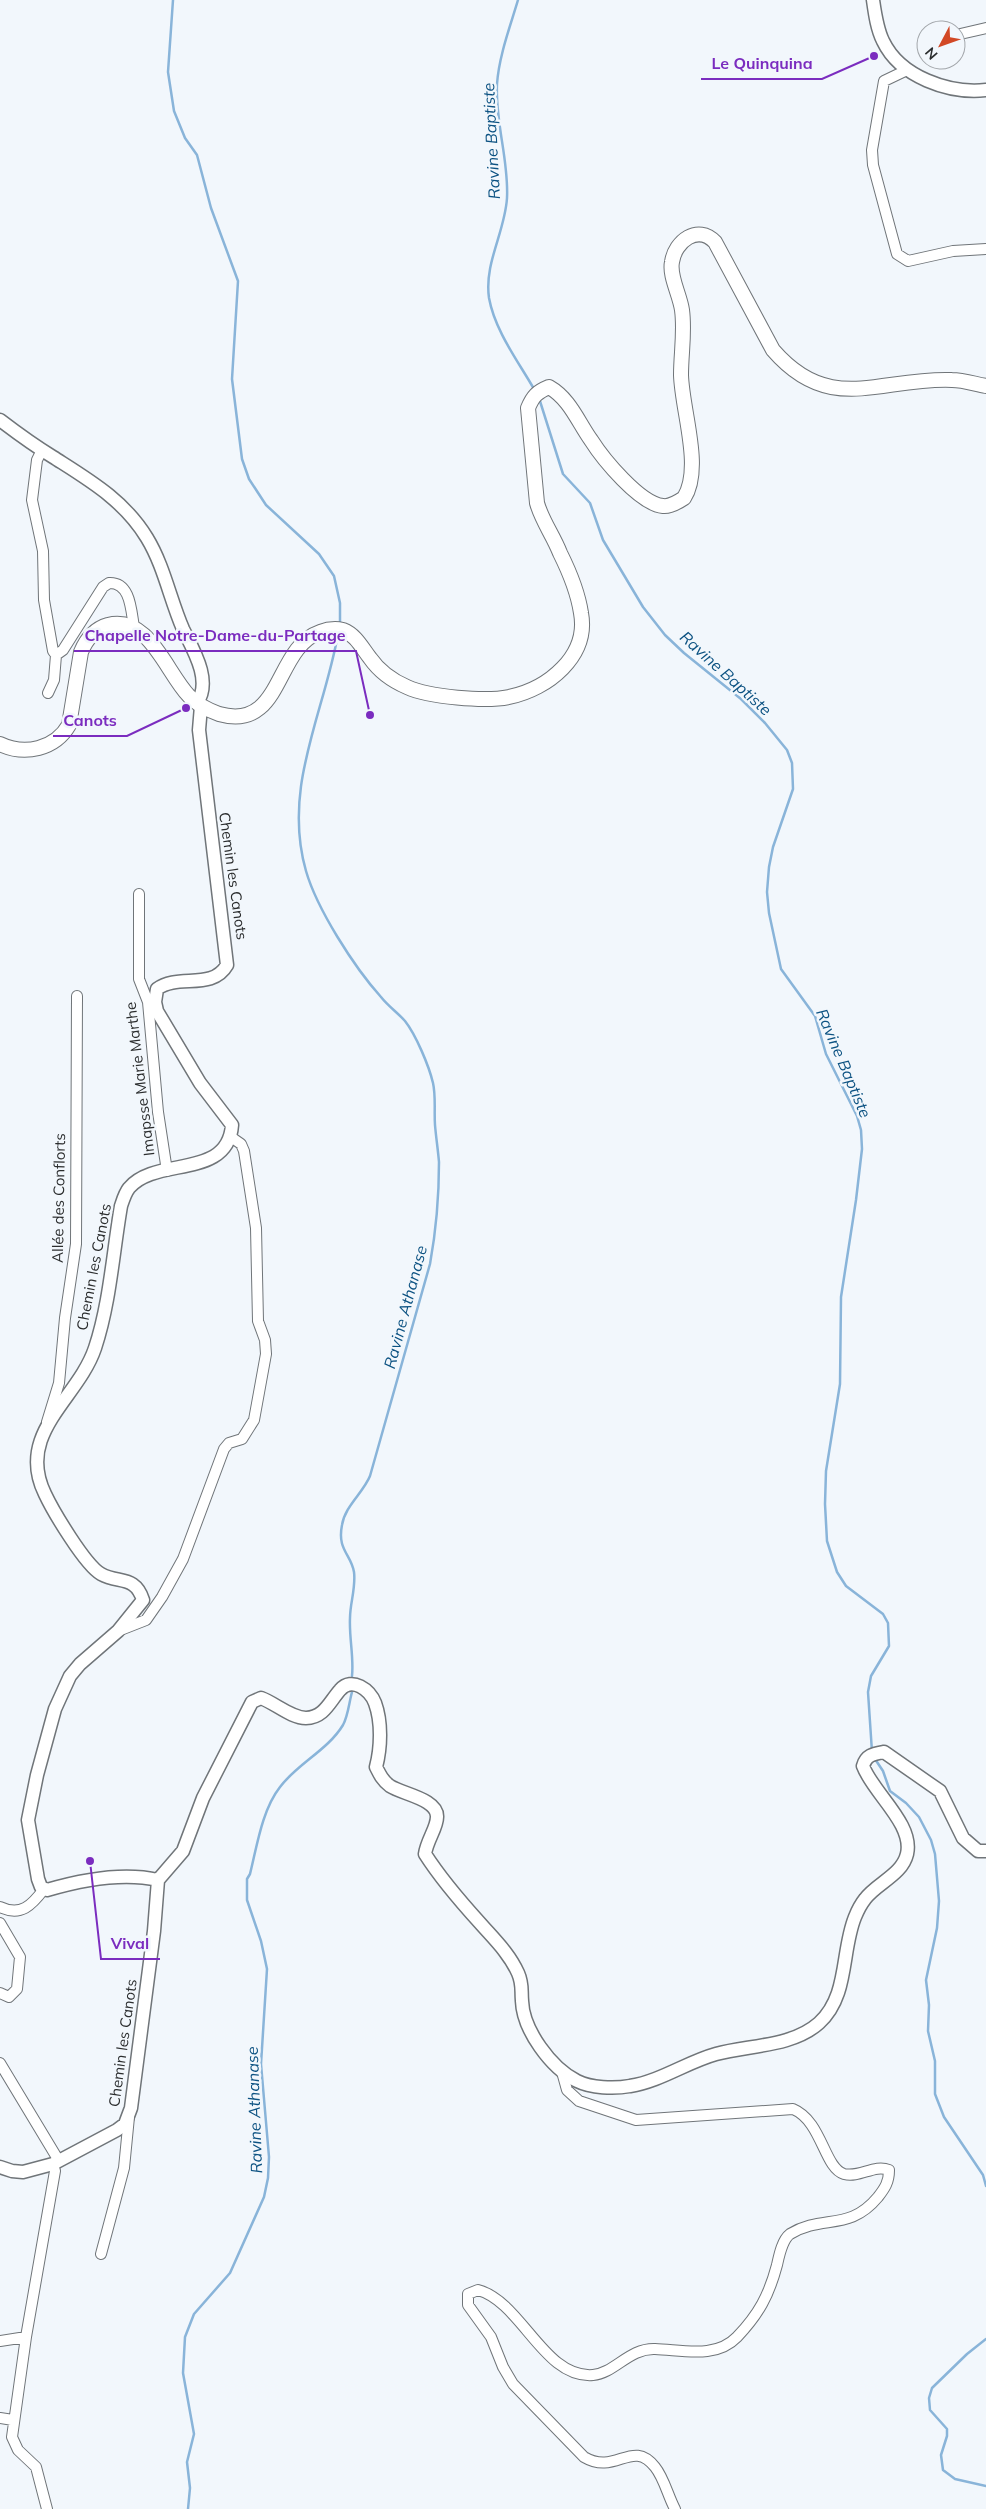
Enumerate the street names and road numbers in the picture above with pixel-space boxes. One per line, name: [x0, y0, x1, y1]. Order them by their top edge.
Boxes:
street label: Chemin les Canots: [215, 811, 252, 941]
street label: Imapsse Marie Marthe: [121, 1001, 158, 1157]
street label: Allée des Conflorts: [48, 1133, 69, 1263]
street label: Chemin les Canots: [72, 1202, 115, 1332]
street label: Chemin les Canots: [104, 1978, 141, 2108]

